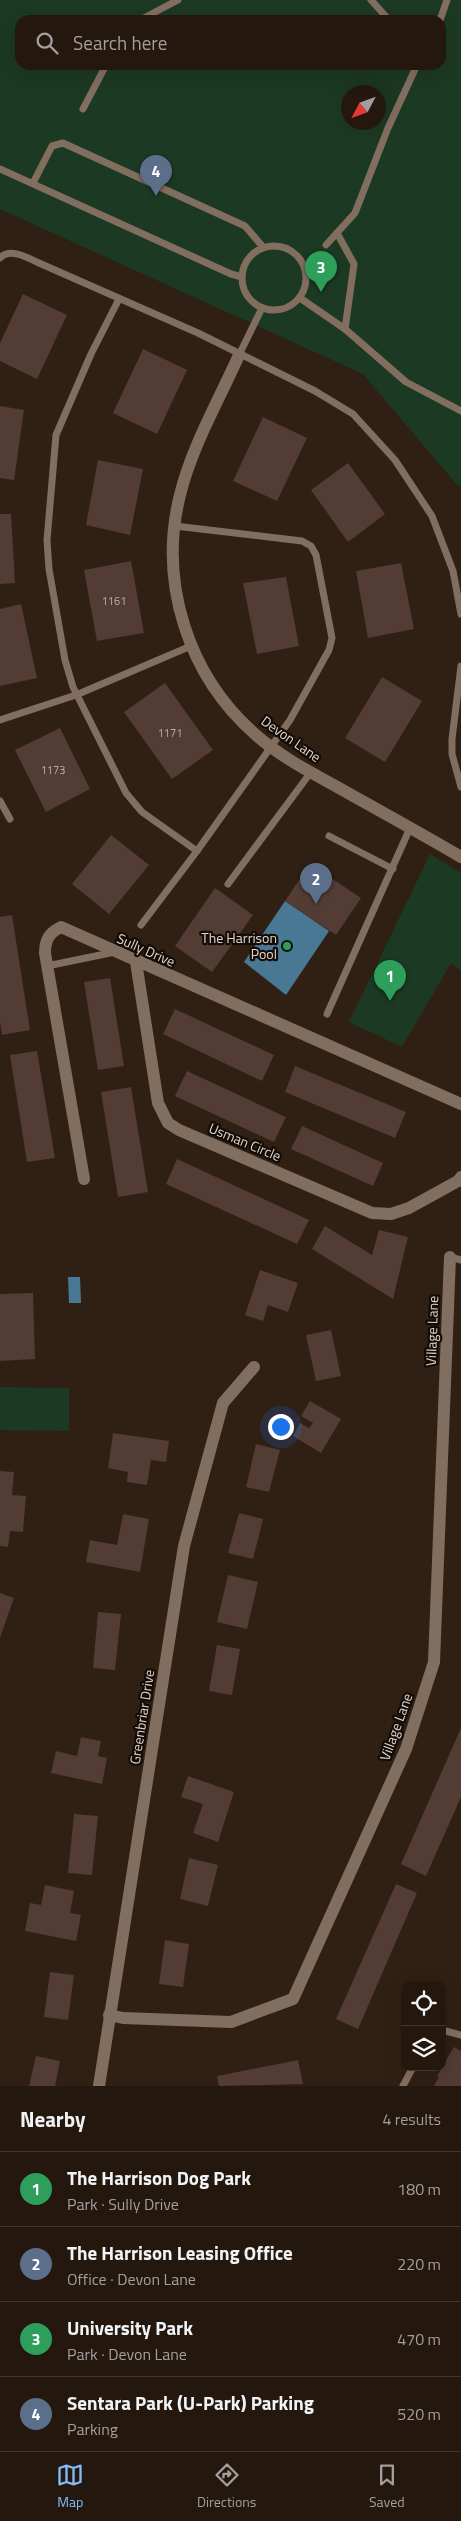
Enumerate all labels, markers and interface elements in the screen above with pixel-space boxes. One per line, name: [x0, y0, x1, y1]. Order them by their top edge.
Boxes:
search box: [15, 15, 446, 70]
text: Search here: [73, 28, 167, 57]
icon: search: [33, 29, 61, 57]
north arrow: [341, 85, 386, 130]
pin: 4: [140, 155, 172, 196]
pin: 3: [305, 251, 337, 292]
house number: 1161: [102, 593, 126, 609]
street label: Devon Lane: [257, 710, 326, 767]
house number: 1171: [158, 725, 182, 741]
house number: 1173: [41, 762, 65, 778]
pin: 2: [300, 863, 332, 904]
street label: Sully Drive: [114, 927, 179, 972]
place label: The Harrison Pool: [201, 927, 277, 964]
marker: The Harrison Pool: [281, 940, 293, 952]
pin: 1: [374, 960, 406, 1001]
street label: Usman Circle: [206, 1117, 285, 1166]
street label: Village Lane: [420, 1295, 443, 1367]
your location: [268, 1414, 294, 1440]
street label: Greenbriar Drive: [124, 1668, 159, 1766]
street label: Village Lane: [374, 1690, 417, 1763]
map controls: [401, 1981, 446, 2071]
button: locate: [401, 1981, 446, 2026]
button: layers: [401, 2026, 446, 2071]
text: Nearby: [20, 2103, 85, 2135]
text: 4 results: [382, 2107, 441, 2131]
text: The Harrison Dog Park: [67, 2163, 251, 2192]
text: 1: [32, 2177, 40, 2201]
text: 180 m: [397, 2177, 441, 2201]
text: Park · Sully Drive: [67, 2192, 179, 2216]
text: The Harrison Leasing Office: [67, 2238, 293, 2267]
text: 2: [32, 2252, 40, 2276]
text: 220 m: [397, 2252, 441, 2276]
text: Office · Devon Lane: [67, 2267, 196, 2291]
text: University Park: [67, 2313, 193, 2342]
text: 3: [32, 2327, 40, 2351]
text: 470 m: [397, 2327, 441, 2351]
text: Park · Devon Lane: [67, 2342, 187, 2366]
text: Sentara Park (U-Park) Parking: [67, 2388, 314, 2417]
text: 4: [32, 2402, 40, 2426]
text: 520 m: [397, 2402, 441, 2426]
text: Parking: [67, 2417, 118, 2441]
tab: Map: [56, 2461, 84, 2512]
tab: Directions: [197, 2461, 256, 2512]
tab: Saved: [369, 2461, 405, 2512]

